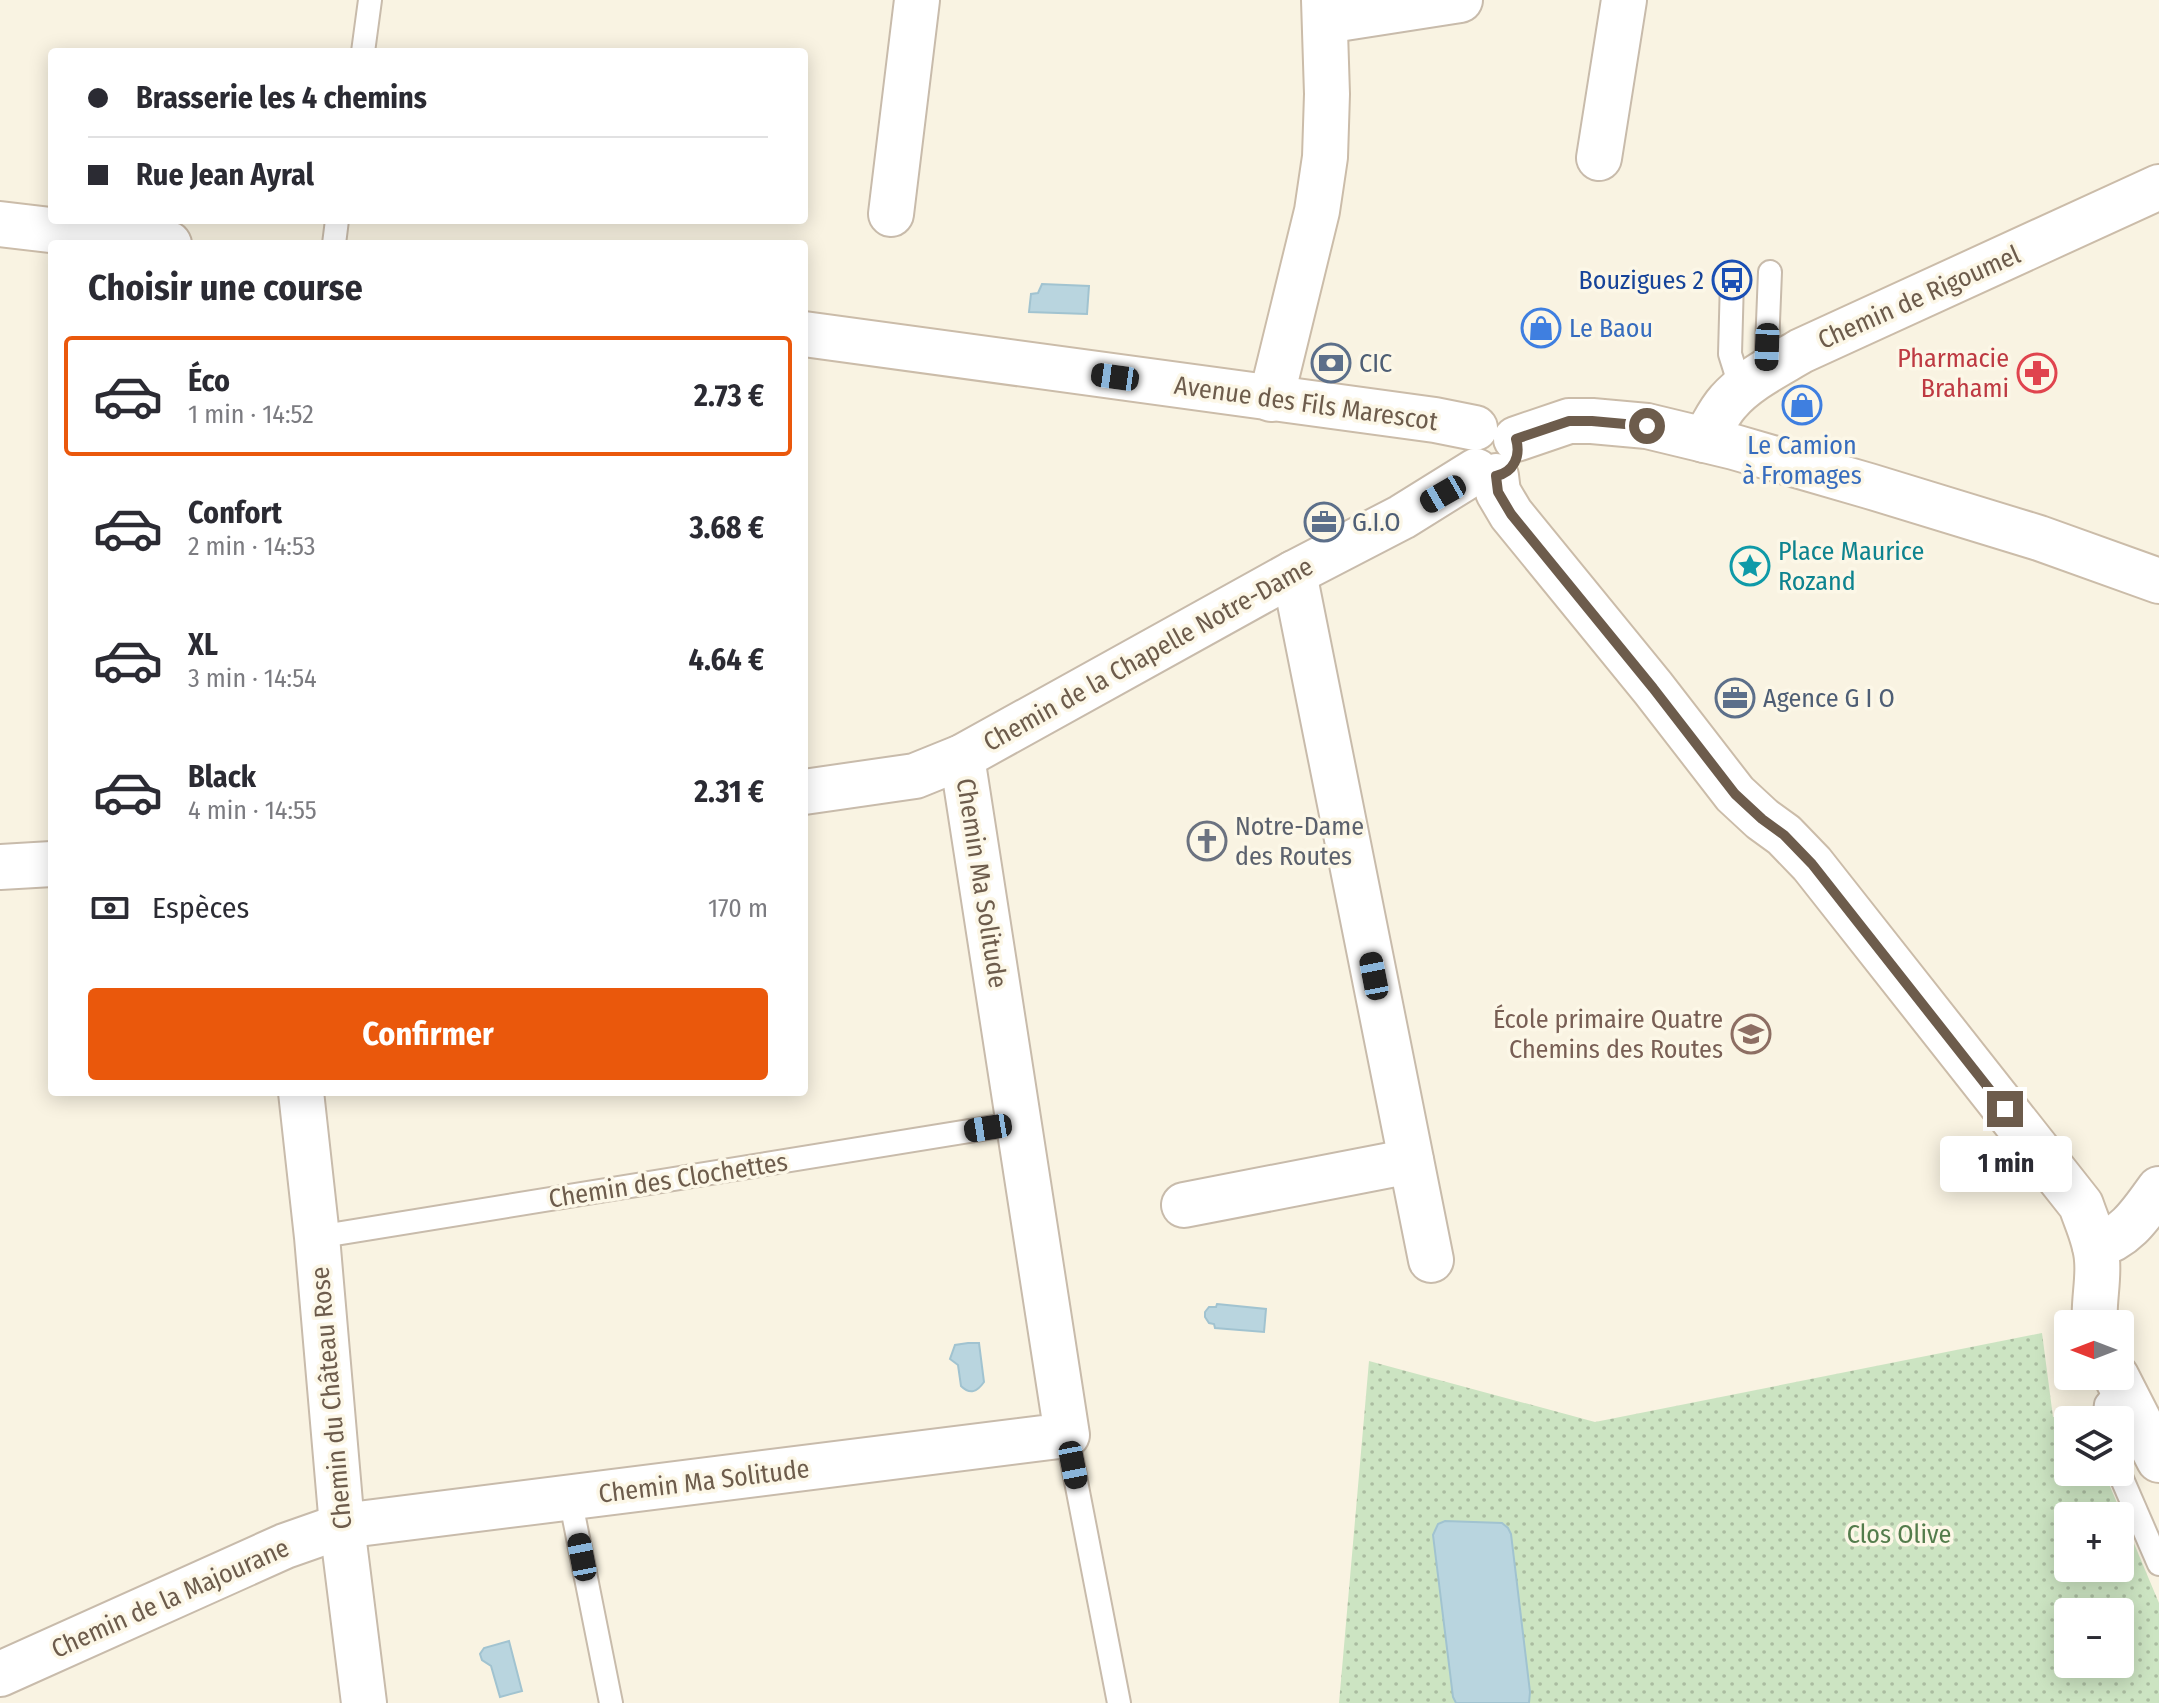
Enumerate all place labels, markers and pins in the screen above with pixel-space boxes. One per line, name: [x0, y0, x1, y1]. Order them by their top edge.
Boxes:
bus stop icon: Bouzigues 2: [1711, 259, 1753, 301]
place label: Bouzigues 2: [1579, 265, 1704, 296]
shop icon: Le Baou: [1520, 307, 1562, 349]
place label: Le Baou: [1569, 313, 1653, 344]
bank icon: CIC: [1310, 342, 1352, 384]
place label: Pharmacie Brahami: [1897, 343, 2009, 404]
place label: CIC: [1359, 348, 1392, 379]
pharmacy icon: Pharmacie Brahami: [2016, 352, 2058, 394]
shop icon: Le Camion à Fromages: [1781, 384, 1823, 426]
place label: Le Camion à Fromages: [1742, 430, 1862, 491]
office icon: G.I.O: [1303, 501, 1345, 543]
place label: G.I.O: [1352, 507, 1401, 538]
place label: Place Maurice Rozand: [1778, 536, 1924, 597]
place icon: Place Maurice Rozand: [1729, 545, 1771, 587]
office icon: Agence G I O: [1714, 677, 1756, 719]
place label: Agence G I O: [1763, 683, 1895, 714]
place label: Notre-Dame des Routes: [1235, 811, 1364, 872]
church icon: Notre-Dame des Routes: [1186, 820, 1228, 862]
place label: École primaire Quatre Chemins des Routes: [1493, 1004, 1723, 1065]
school or university icon: École primaire Quatre Chemins des Routes: [1730, 1013, 1772, 1055]

